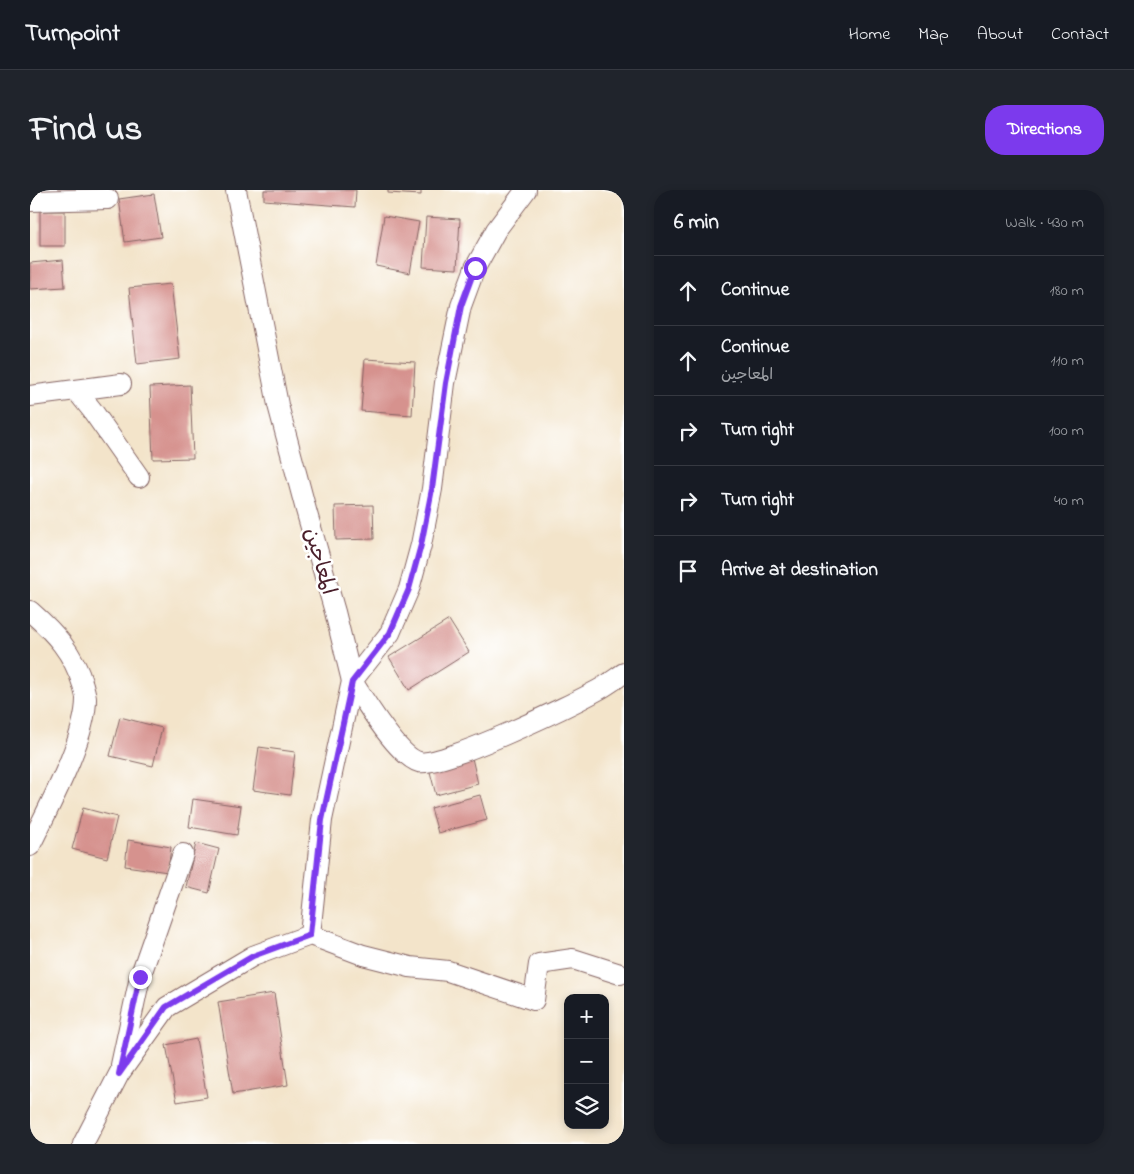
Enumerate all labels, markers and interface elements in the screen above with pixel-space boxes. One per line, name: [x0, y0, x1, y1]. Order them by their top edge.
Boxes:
text: Turnpoint: [25, 17, 120, 52]
text: Home: [849, 22, 890, 48]
text: Map: [918, 22, 949, 48]
text: About: [977, 22, 1023, 48]
text: Contact: [1051, 22, 1109, 48]
text: Find us: [30, 105, 142, 156]
button: Directions: [985, 105, 1104, 155]
text: 6 min: [674, 208, 719, 238]
text: Walk · 430 m: [1005, 211, 1084, 235]
route start: [464, 257, 487, 280]
icon: ahead: [674, 277, 702, 305]
text: Continue: [721, 277, 789, 304]
text: 180 m: [1050, 279, 1084, 303]
text: Continue: [721, 334, 789, 361]
icon: ahead: [674, 347, 702, 375]
text: 110 m: [1050, 349, 1084, 373]
text: المعاجين: [721, 363, 773, 387]
icon: right: [674, 417, 702, 445]
text: Turn right: [721, 417, 794, 444]
text: 100 m: [1049, 419, 1084, 443]
icon: right: [674, 487, 702, 515]
text: Turn right: [721, 487, 794, 514]
text: 40 m: [1054, 489, 1084, 513]
street label: المعاجين: [295, 525, 343, 599]
icon: arrive: [674, 557, 702, 585]
text: Arrive at destination: [721, 557, 878, 584]
route end: [129, 966, 152, 989]
map controls: [564, 994, 609, 1129]
button: +: [564, 994, 609, 1039]
button: −: [564, 1039, 609, 1084]
button: layers: [564, 1084, 609, 1129]

